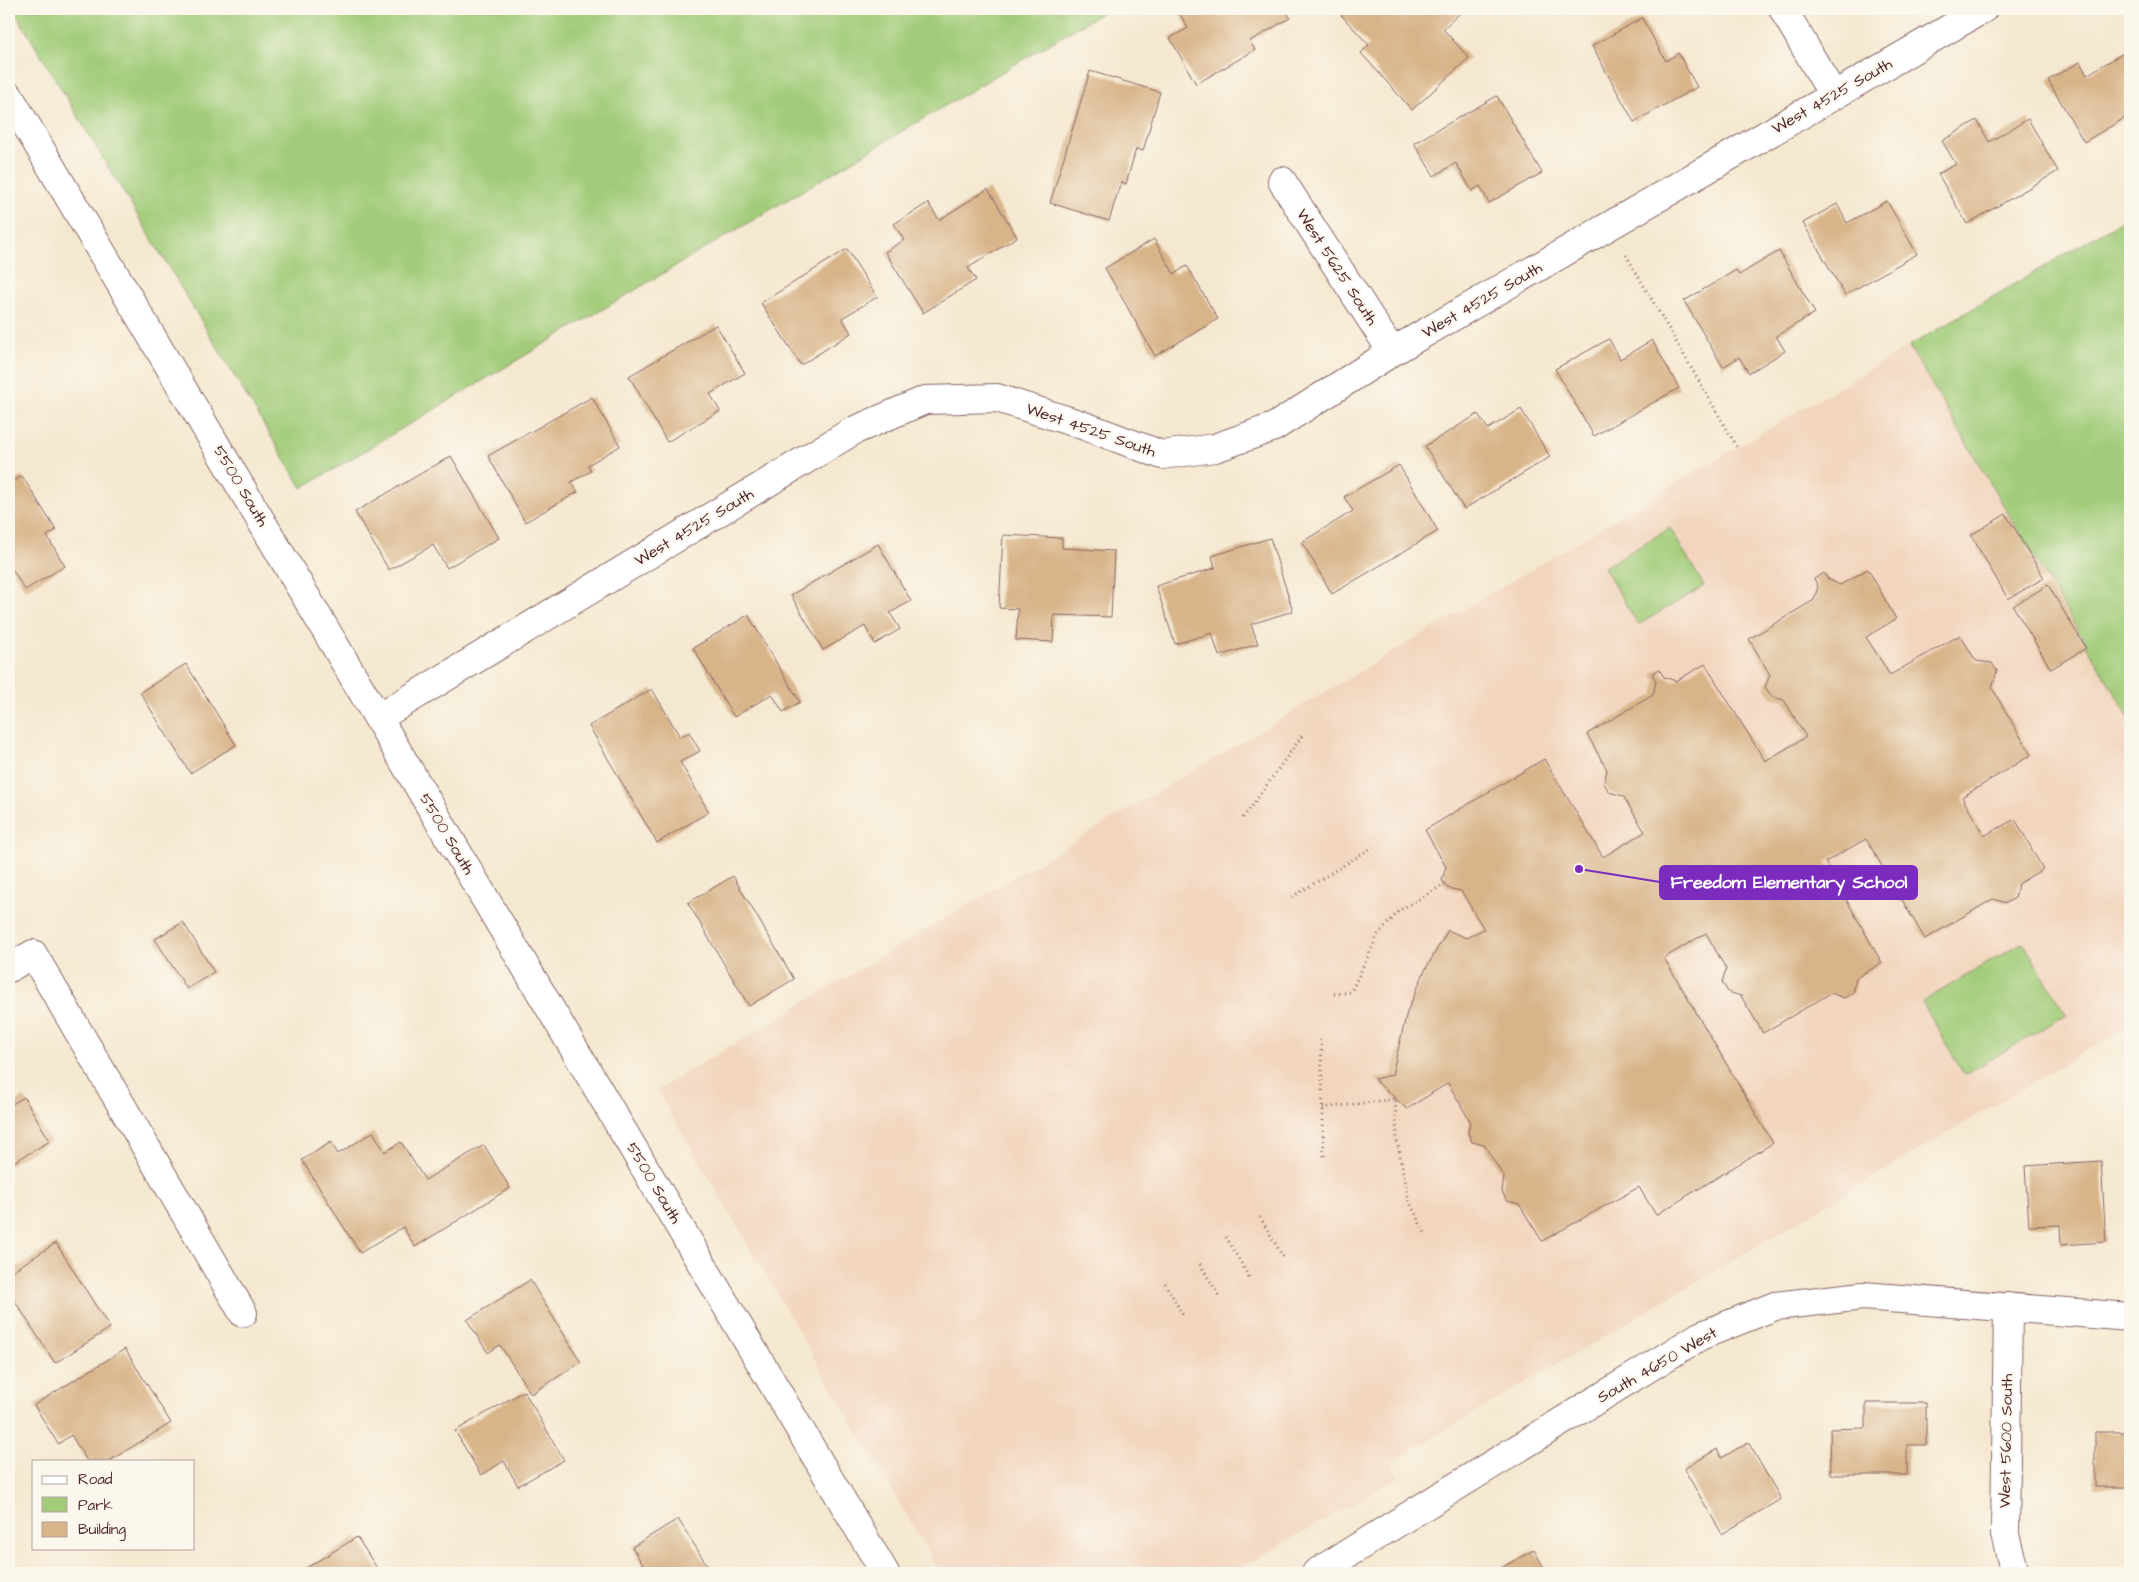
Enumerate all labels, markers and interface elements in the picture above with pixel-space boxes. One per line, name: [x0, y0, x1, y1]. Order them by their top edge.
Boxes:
street label: West 4525 South: [1768, 53, 1896, 139]
street label: West 5625 South: [1291, 205, 1383, 330]
street label: West 4525 South: [1418, 257, 1546, 343]
street label: West 4525 South: [1023, 398, 1159, 462]
street label: 5500 South: [208, 441, 274, 531]
street label: West 4525 South: [630, 483, 758, 571]
street label: 5500 South: [414, 789, 480, 879]
callout: Freedom Elementary School: [1660, 866, 1917, 899]
text: Freedom Elementary School: [1671, 870, 1908, 896]
street label: 5500 South: [621, 1138, 687, 1228]
street label: South 4650 West: [1593, 1321, 1721, 1408]
street label: West 5600 South: [1994, 1374, 2018, 1508]
legend: [32, 1460, 195, 1550]
text: Road: [78, 1469, 113, 1490]
text: Park: [78, 1495, 113, 1516]
text: Building: [78, 1519, 126, 1541]

